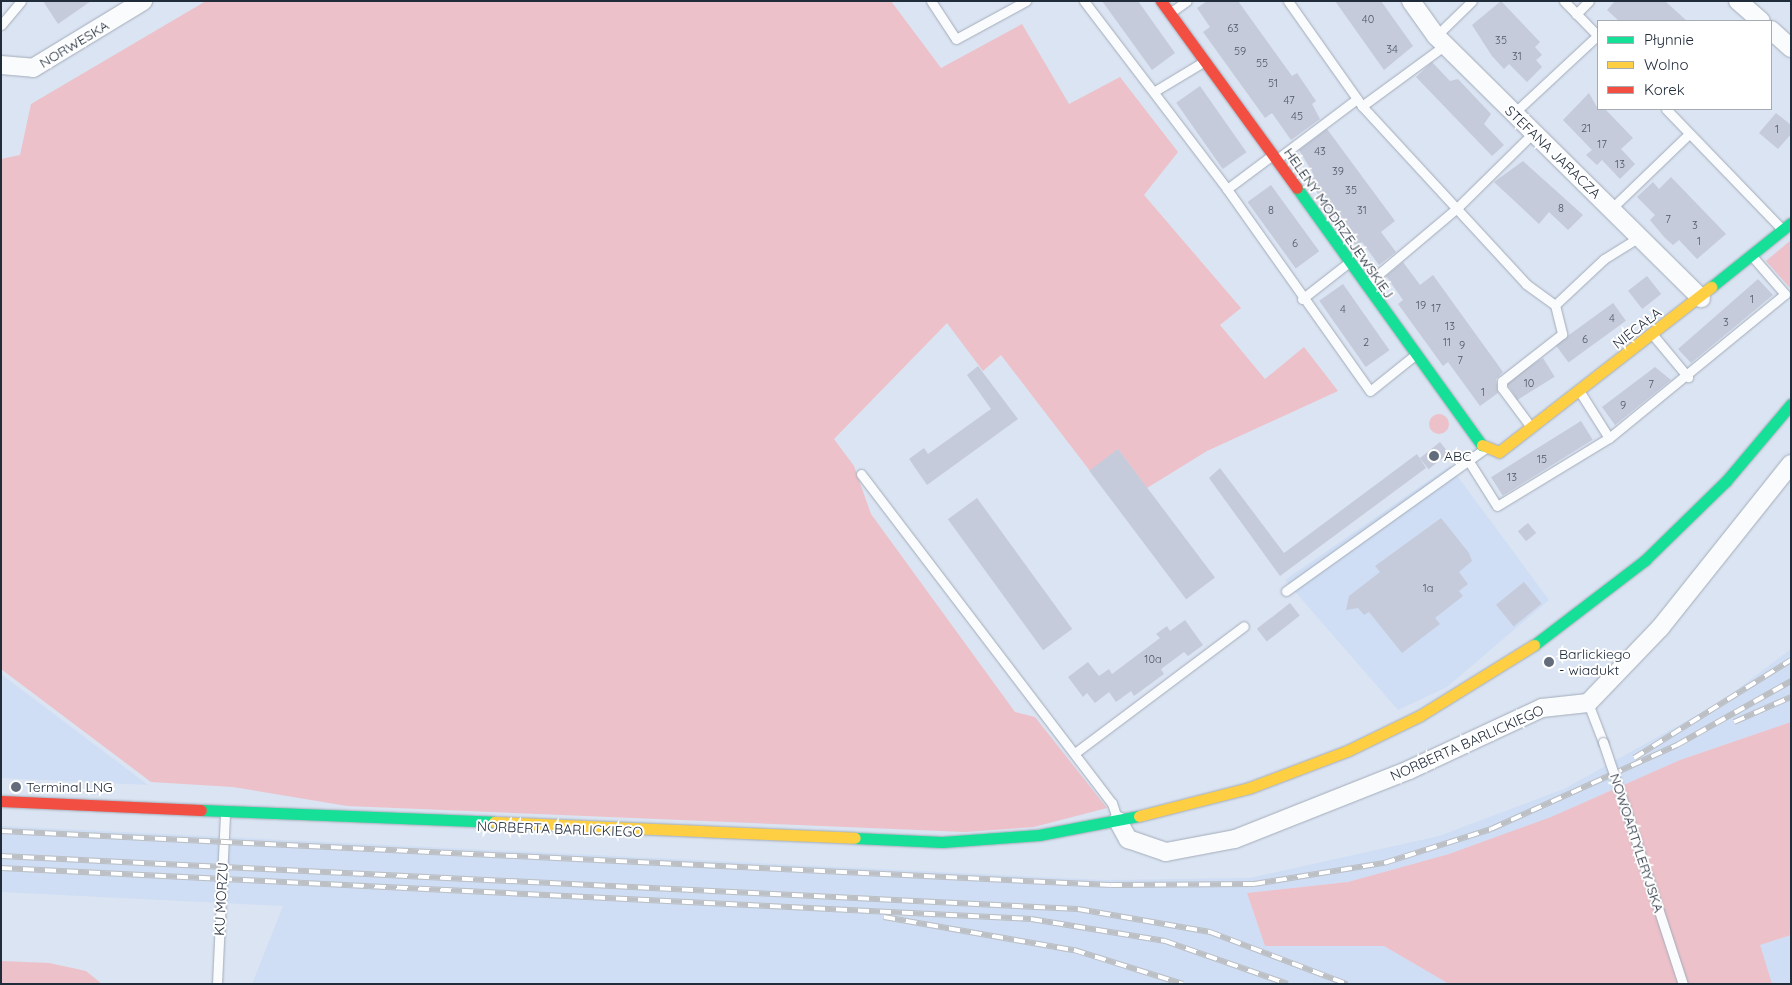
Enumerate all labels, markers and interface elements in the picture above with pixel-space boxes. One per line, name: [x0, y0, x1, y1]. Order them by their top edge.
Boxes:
house number: 40: [1362, 12, 1374, 26]
street label: NORWESKA: [36, 17, 112, 71]
legend: [1597, 20, 1772, 110]
house number: 63: [1227, 21, 1239, 35]
text: Płynnie: [1644, 30, 1694, 49]
house number: 35: [1495, 33, 1507, 47]
house number: 34: [1386, 42, 1398, 56]
house number: 59: [1234, 44, 1246, 58]
house number: 31: [1512, 49, 1522, 63]
text: Wolno: [1644, 55, 1689, 74]
house number: 55: [1256, 56, 1268, 70]
house number: 51: [1268, 76, 1278, 90]
text: Korek: [1644, 80, 1685, 99]
house number: 47: [1283, 93, 1295, 107]
street label: STEFANA JARACZA: [1502, 102, 1604, 202]
house number: 45: [1291, 109, 1303, 123]
house number: 21: [1581, 121, 1591, 135]
house number: 1: [1775, 122, 1779, 136]
house number: 17: [1597, 137, 1607, 151]
house number: 43: [1314, 144, 1326, 158]
street label: HELENY MODRZEJEWSKIEJ: [1281, 145, 1397, 301]
house number: 13: [1615, 157, 1625, 171]
house number: 39: [1332, 164, 1344, 178]
house number: 35: [1345, 183, 1357, 197]
house number: 8: [1558, 201, 1564, 215]
house number: 8: [1268, 203, 1274, 217]
house number: 31: [1357, 203, 1367, 217]
house number: 7: [1665, 212, 1671, 226]
house number: 3: [1692, 218, 1698, 232]
house number: 1: [1697, 234, 1701, 248]
house number: 6: [1292, 236, 1298, 250]
house number: 1: [1750, 292, 1754, 306]
house number: 19: [1416, 298, 1426, 312]
house number: 17: [1431, 301, 1441, 315]
house number: 4: [1340, 302, 1346, 316]
street label: NIECAŁA: [1609, 304, 1665, 352]
house number: 4: [1609, 311, 1615, 325]
house number: 3: [1723, 315, 1729, 329]
house number: 13: [1445, 319, 1455, 333]
house number: 6: [1582, 332, 1588, 346]
house number: 2: [1363, 335, 1369, 349]
house number: 11: [1443, 335, 1451, 349]
house number: 9: [1459, 338, 1465, 352]
house number: 7: [1457, 353, 1463, 367]
house number: 10: [1524, 376, 1534, 390]
house number: 7: [1648, 377, 1654, 391]
house number: 1: [1481, 385, 1485, 399]
house number: 9: [1620, 398, 1626, 412]
place label: ABC: [1444, 448, 1471, 464]
marker: ABC: [1428, 450, 1440, 462]
house number: 15: [1537, 452, 1547, 466]
house number: 13: [1507, 470, 1517, 484]
house number: 1a: [1423, 581, 1433, 595]
place label: Barlickiego - wiadukt: [1559, 646, 1631, 679]
house number: 10a: [1144, 652, 1162, 666]
marker: Barlickiego - wiadukt: [1543, 656, 1555, 668]
street label: NORBERTA BARLICKIEGO: [1388, 702, 1546, 784]
street label: NOWOARTYLERYJSKA: [1607, 771, 1667, 915]
place label: Terminal LNG: [26, 779, 113, 795]
marker: Terminal LNG: [10, 781, 22, 793]
street label: NORBERTA BARLICKIEGO: [477, 818, 643, 840]
street label: KU MORZU: [211, 862, 231, 936]

